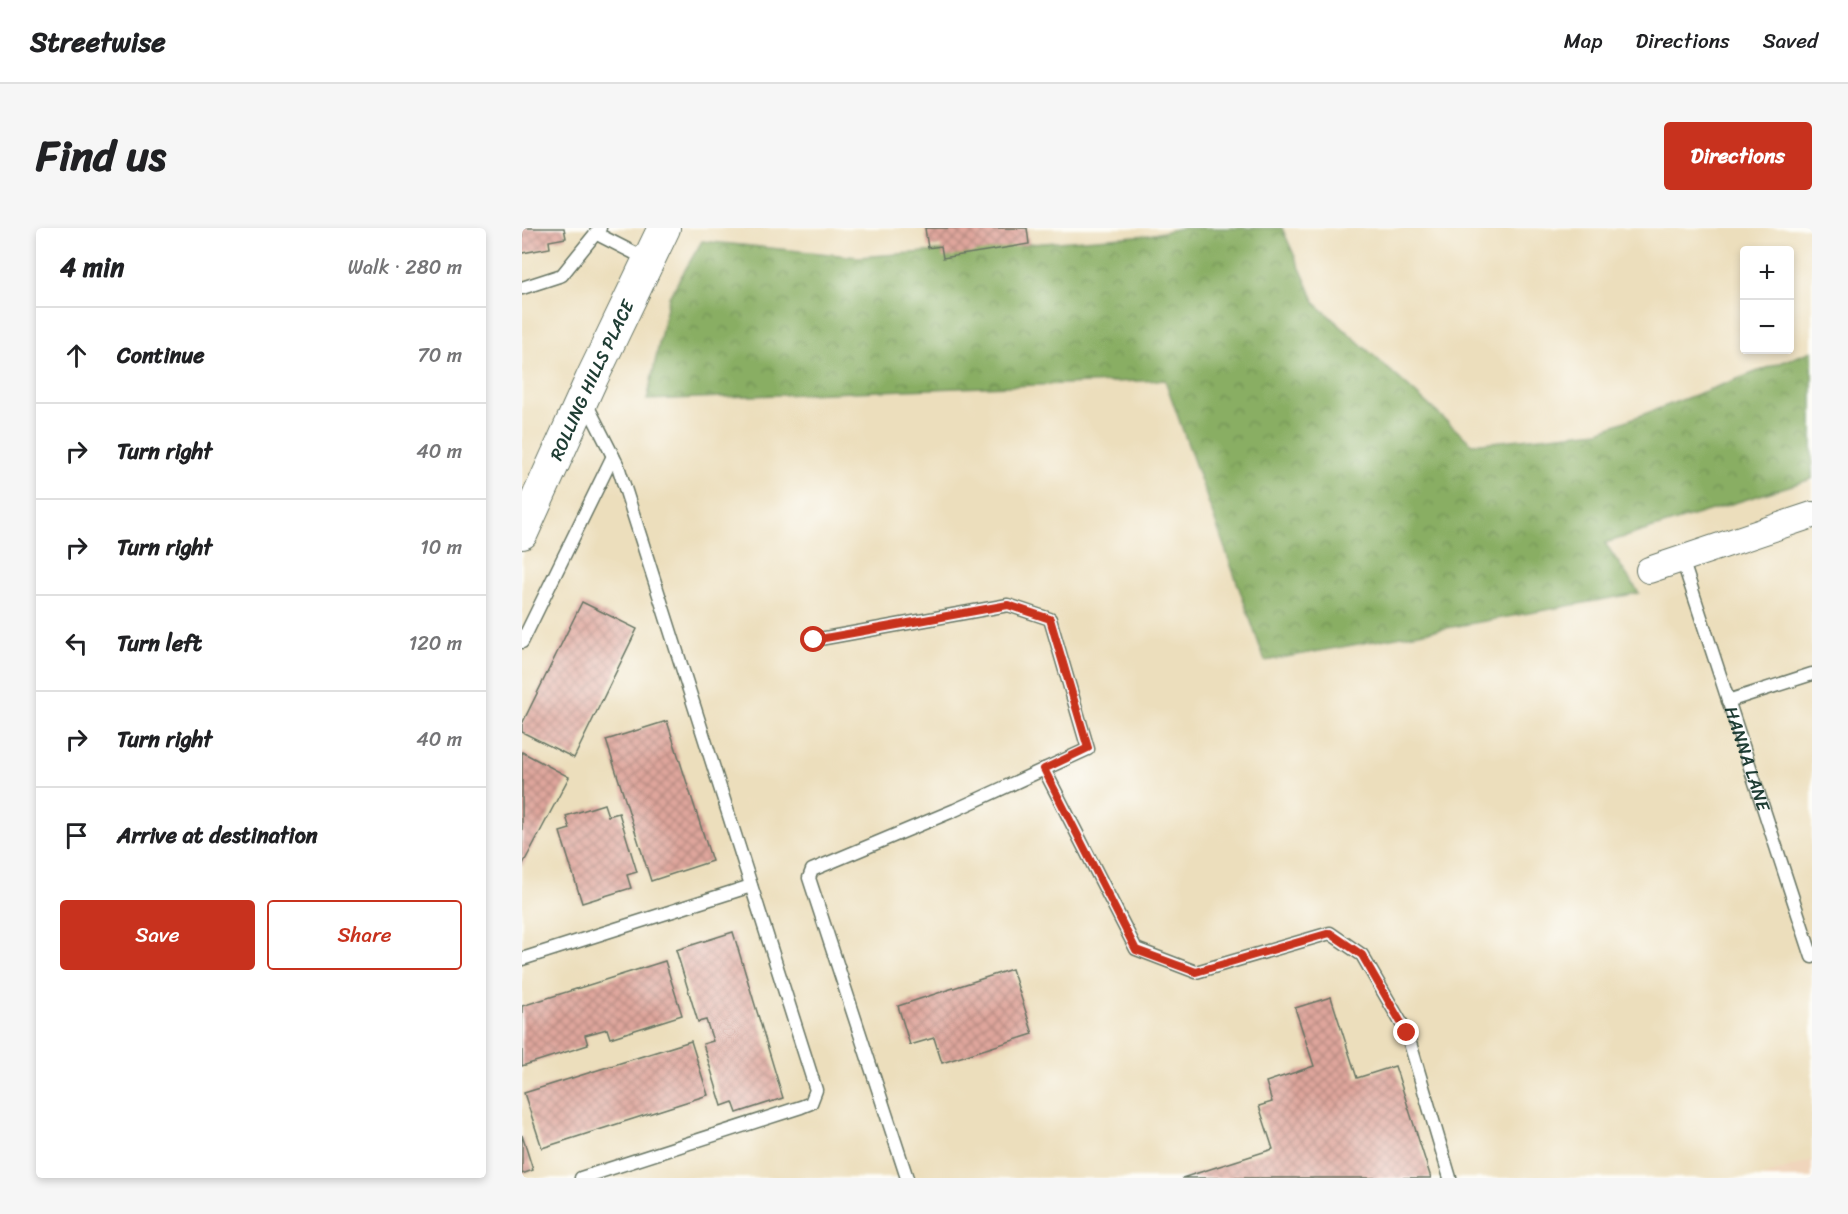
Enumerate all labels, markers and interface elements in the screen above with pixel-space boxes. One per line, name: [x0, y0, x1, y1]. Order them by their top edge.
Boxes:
text: Streetwise: [30, 17, 166, 66]
text: Map: [1564, 22, 1602, 60]
text: Directions: [1635, 22, 1730, 60]
text: Saved: [1763, 22, 1818, 60]
text: Find us: [36, 119, 166, 193]
button: Directions: [1664, 122, 1812, 190]
text: 4 min: [60, 244, 124, 290]
map controls: [1740, 246, 1794, 354]
button: +: [1740, 246, 1794, 300]
text: Walk · 280 m: [348, 250, 462, 285]
street label: ROLLING HILLS PLACE: [541, 293, 644, 466]
button: −: [1740, 300, 1794, 354]
text: Continue: [117, 336, 205, 375]
text: 70 m: [417, 338, 462, 373]
icon: ahead: [60, 339, 93, 372]
text: Turn right: [117, 432, 212, 471]
text: 40 m: [416, 434, 462, 469]
icon: right: [60, 435, 93, 468]
text: Turn right: [117, 528, 212, 567]
text: 10 m: [420, 530, 462, 565]
icon: right: [60, 531, 93, 564]
text: Turn left: [117, 624, 202, 663]
text: 120 m: [409, 626, 462, 661]
route start: [800, 626, 826, 652]
icon: left: [60, 627, 93, 660]
street label: HANNA LANE: [1715, 702, 1780, 816]
text: Turn right: [117, 720, 212, 759]
text: 40 m: [416, 722, 462, 757]
icon: right: [60, 723, 93, 756]
text: Arrive at destination: [117, 816, 318, 855]
icon: arrive: [60, 819, 93, 852]
button: Save: [60, 900, 255, 970]
button: Share: [267, 900, 462, 970]
route end: [1393, 1019, 1419, 1045]

